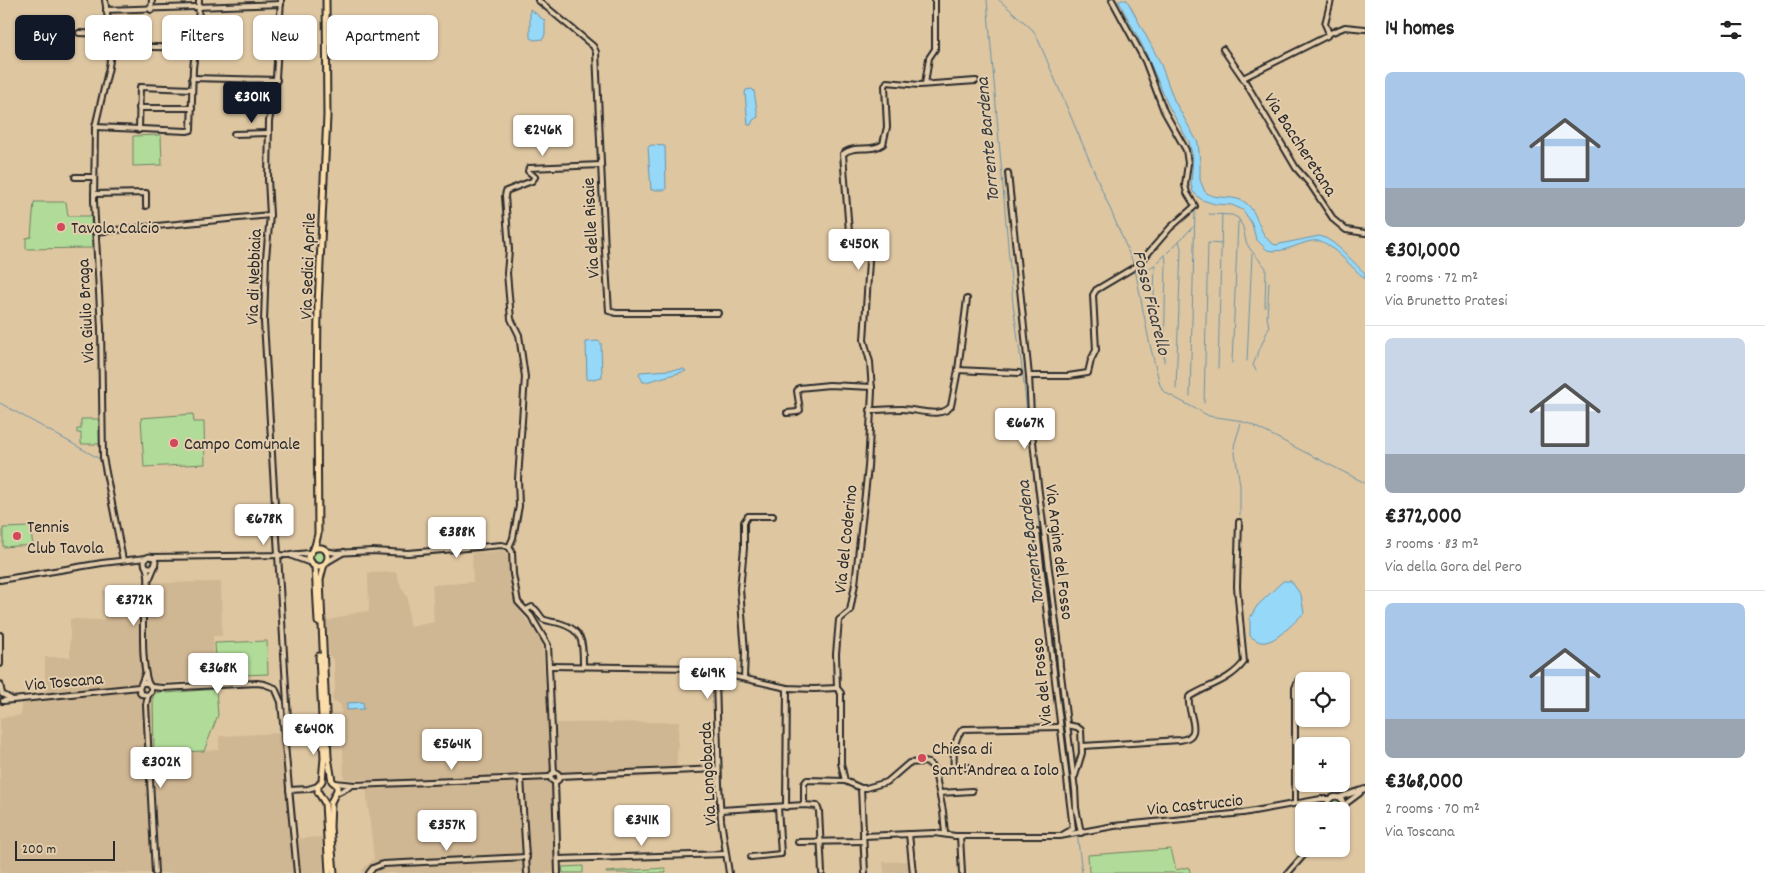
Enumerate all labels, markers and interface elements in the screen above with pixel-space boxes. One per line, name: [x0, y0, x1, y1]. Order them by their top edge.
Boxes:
chip: Buy: [15, 15, 75, 60]
chip: Rent: [85, 15, 152, 60]
chip: Filters: [162, 15, 243, 60]
chip: New: [253, 15, 317, 60]
chip: Apartment: [327, 15, 438, 60]
text: 14 homes: [1385, 15, 1455, 45]
icon: filters: [1717, 16, 1745, 44]
water label: Torrente Bardena: [970, 75, 1008, 203]
pin: €301K: [217, 82, 287, 124]
text: €301K: [234, 86, 270, 109]
street label: Via Baccheretana: [1256, 89, 1342, 202]
icon: home: [1520, 105, 1610, 195]
pin: €246K: [508, 114, 578, 157]
text: €246K: [524, 119, 562, 142]
street label: Via delle Risaie: [577, 177, 608, 279]
street label: Via Sedici Aprile: [295, 212, 324, 320]
place label: Tavola Calcio: [71, 217, 159, 242]
marker: Tavola Calcio: [55, 221, 67, 233]
street label: Via di Nebbiaia: [241, 228, 270, 326]
pin: €450K: [824, 228, 894, 271]
text: €450K: [839, 233, 879, 256]
text: €301,000: [1385, 237, 1460, 267]
water label: Fosso Ficarello: [1124, 248, 1176, 360]
street label: Via Giulio Braga: [72, 258, 103, 364]
text: 2 rooms · 72 m²: [1385, 267, 1478, 290]
text: Via Brunetto Pratesi: [1385, 290, 1508, 313]
icon: home: [1520, 370, 1610, 460]
pin: €667K: [990, 408, 1060, 450]
text: €667K: [1006, 412, 1044, 435]
place label: Campo Comunale: [184, 433, 300, 458]
marker: Campo Comunale: [168, 437, 180, 449]
water label: Torrente Bardena: [1011, 478, 1054, 606]
street label: Via Argine del Fosso: [1037, 483, 1078, 622]
street label: Via del Coderino: [829, 484, 866, 595]
text: €372,000: [1385, 503, 1462, 533]
pin: €678K: [229, 504, 299, 546]
text: €678K: [246, 508, 282, 531]
place label: Tennis Club Tavola: [27, 516, 104, 562]
pin: €388K: [422, 516, 492, 559]
text: €388K: [439, 521, 475, 544]
marker: Tennis Club Tavola: [11, 530, 23, 542]
text: 3 rooms · 83 m²: [1385, 533, 1479, 556]
text: Via della Gora del Pero: [1385, 556, 1522, 579]
pin: €372K: [99, 584, 169, 627]
text: €372K: [116, 589, 152, 612]
icon: home: [1520, 635, 1610, 725]
street label: Via del Fosso: [1026, 636, 1061, 727]
pin: €368K: [183, 652, 253, 695]
text: €368K: [199, 657, 237, 680]
pin: €619K: [673, 658, 743, 700]
text: €619K: [691, 662, 726, 685]
street label: Via Toscana: [24, 668, 105, 699]
map controls: [1295, 672, 1350, 857]
button: locate: [1295, 672, 1350, 727]
pin: €640K: [279, 714, 349, 756]
text: €640K: [294, 718, 334, 741]
street label: Via Longobarda: [694, 721, 725, 826]
pin: €564K: [417, 728, 487, 771]
text: €564K: [433, 733, 471, 756]
button: +: [1295, 737, 1350, 792]
place label: Chiesa di Sant'Andrea a Iolo: [932, 738, 1059, 784]
pin: €302K: [126, 746, 196, 789]
text: €302K: [141, 751, 181, 774]
marker: Chiesa di Sant'Andrea a Iolo: [916, 752, 928, 764]
text: €368,000: [1385, 768, 1463, 798]
street label: Via Castruccio: [1146, 789, 1244, 824]
text: 2 rooms · 70 m²: [1385, 798, 1480, 821]
button: −: [1295, 802, 1350, 857]
pin: €341K: [607, 804, 677, 847]
text: €341K: [625, 809, 659, 832]
pin: €357K: [412, 810, 482, 852]
text: €357K: [429, 814, 465, 837]
text: Via Toscana: [1385, 821, 1454, 844]
scale bar: [15, 838, 115, 861]
text: 200 m: [22, 840, 56, 860]

